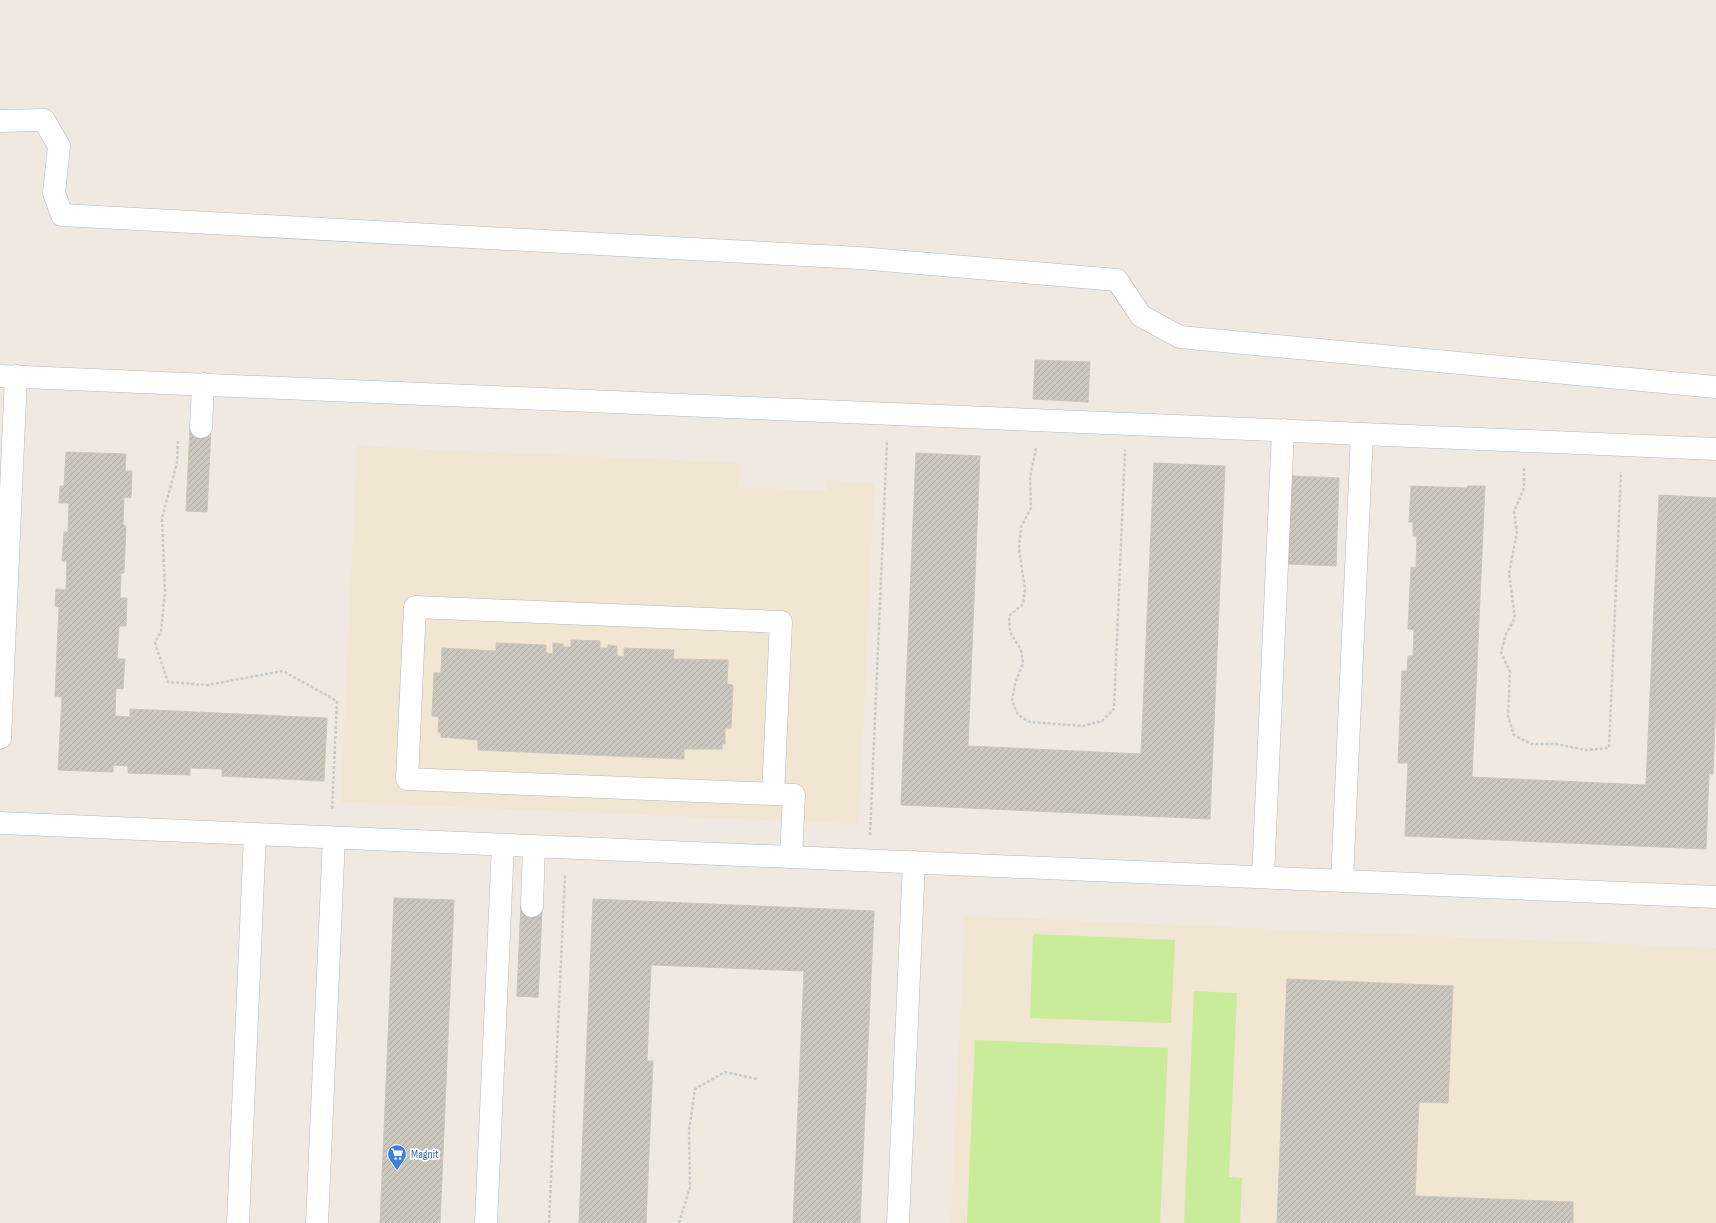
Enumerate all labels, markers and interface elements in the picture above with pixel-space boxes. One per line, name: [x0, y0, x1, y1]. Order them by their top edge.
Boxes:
supermarket icon: Magnit: [386, 1143, 408, 1171]
place label: Magnit: [411, 1147, 439, 1162]

